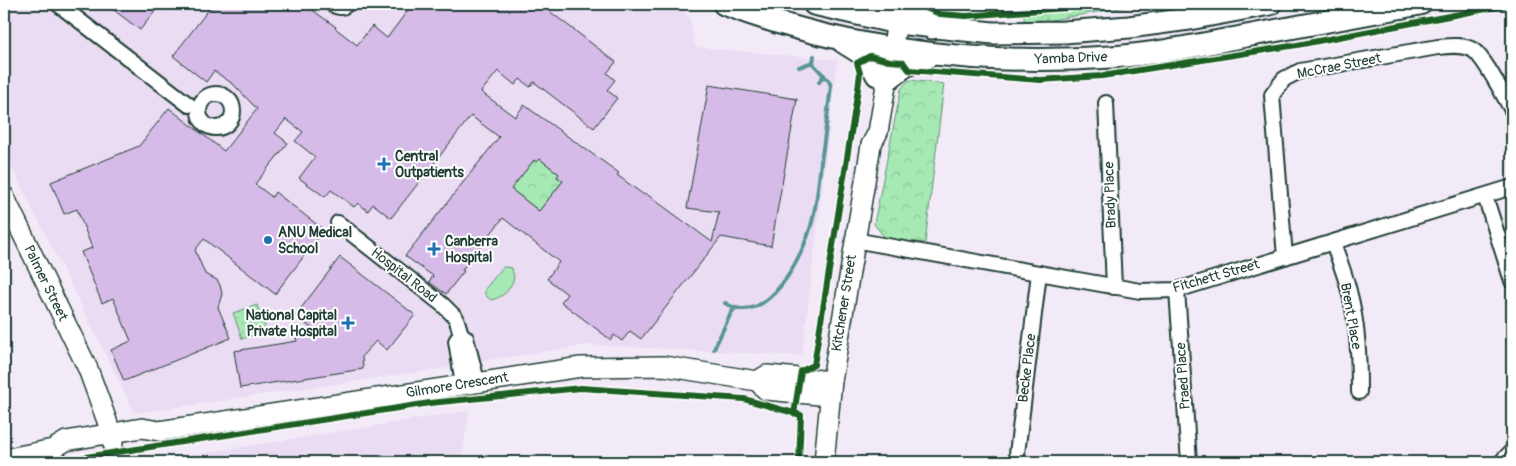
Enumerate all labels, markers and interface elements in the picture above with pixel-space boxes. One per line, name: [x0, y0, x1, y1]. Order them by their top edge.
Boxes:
street label: Yamba Drive: [1033, 48, 1108, 68]
street label: McCrae Street: [1296, 49, 1383, 82]
place label: Central Outpatients: [395, 148, 464, 181]
marker: Central Outpatients: [377, 157, 391, 171]
street label: Brady Place: [1100, 161, 1120, 229]
place label: ANU Medical School: [278, 224, 352, 257]
place label: Canberra Hospital: [445, 233, 498, 266]
marker: ANU Medical School: [262, 234, 274, 246]
street label: Palmer Street: [20, 242, 72, 324]
marker: Canberra Hospital: [427, 242, 441, 256]
street label: Hospital Road: [368, 244, 441, 306]
street label: Kitchener Street: [828, 253, 860, 353]
street label: Fitchett Street: [1171, 255, 1262, 296]
street label: Brent Place: [1337, 281, 1365, 351]
place label: National Capital Private Hospital: [245, 307, 337, 340]
marker: National Capital Private Hospital: [341, 316, 355, 330]
street label: Becke Place: [1014, 332, 1040, 403]
street label: Praed Place: [1172, 342, 1194, 410]
street label: Gilmore Crescent: [405, 368, 510, 401]

